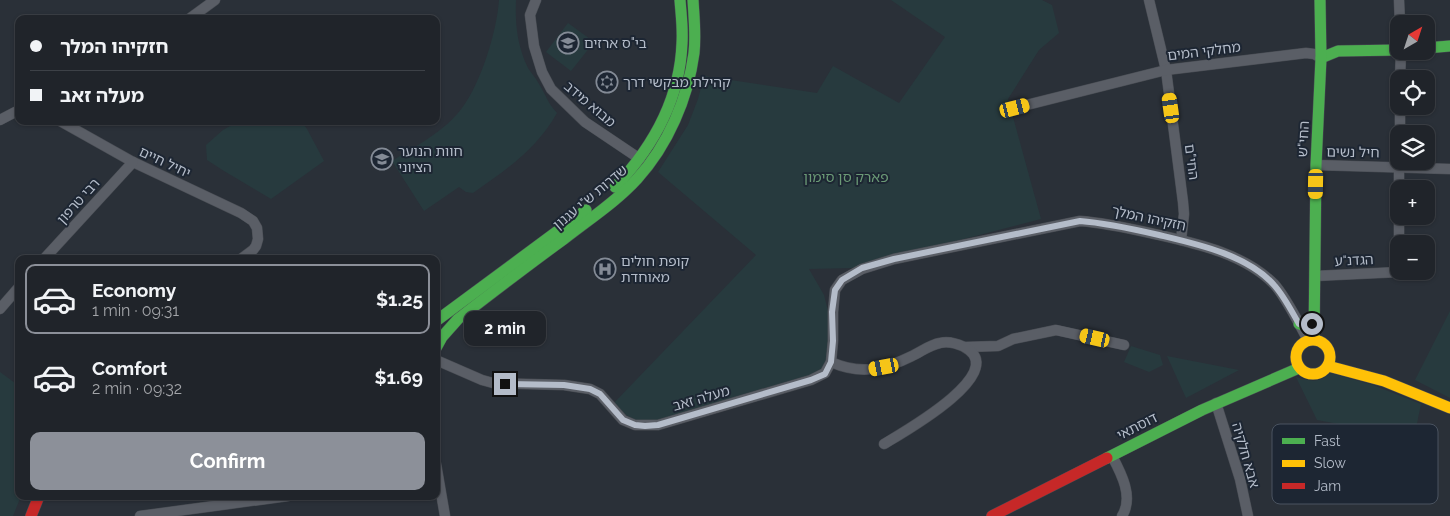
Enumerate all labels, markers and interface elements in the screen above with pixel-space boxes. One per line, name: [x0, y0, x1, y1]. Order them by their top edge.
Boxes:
north arrow: [1390, 15, 1435, 60]
map controls: [1390, 15, 1435, 280]
school or university icon: בי"ס ארזים: [556, 31, 580, 55]
text: חזקיהו המלך: [60, 35, 169, 57]
place label: בי"ס ארזים: [584, 35, 647, 51]
street label: מחלקי המים: [1166, 39, 1242, 63]
synagogue icon: קהילת מבקשי דרך: [595, 70, 619, 94]
button: locate: [1390, 70, 1435, 115]
place label: קהילת מבקשי דרך: [623, 74, 731, 90]
street label: מבוא מידב: [561, 78, 619, 130]
text: מעלה זאב: [60, 84, 144, 106]
car: [1161, 92, 1180, 124]
car: [998, 97, 1031, 119]
street label: החי"ש: [1294, 120, 1312, 158]
button: layers: [1390, 125, 1435, 170]
street label: יחיל חיים: [137, 143, 193, 181]
place label: חוות הנוער הציוני: [398, 143, 463, 175]
street label: החי"ם: [1182, 143, 1202, 181]
street label: חיל נשים: [1326, 144, 1380, 160]
school or university icon: חוות הנוער הציוני: [370, 147, 394, 171]
street label: שדרות ש"י עגנון: [550, 161, 630, 233]
park label: פארק סן סימון: [803, 169, 889, 185]
car: [1308, 169, 1323, 199]
street label: רבי טרפון: [53, 175, 103, 227]
button: +: [1390, 180, 1435, 225]
street label: חזקיהו המלך: [1110, 202, 1188, 234]
button: −: [1390, 235, 1435, 280]
street label: הגדנ"ע: [1334, 251, 1374, 269]
place label: קופת חולים מאוחדת: [621, 253, 690, 285]
hospital icon: קופת חולים מאוחדת: [593, 257, 617, 281]
icon: car: [32, 277, 77, 322]
text: Economy: [92, 279, 176, 301]
text: $1.25: [376, 288, 423, 310]
text: 1 min · 09:31: [92, 301, 179, 320]
callout: 2 min: [464, 312, 546, 346]
route start: [1301, 313, 1323, 335]
text: 2 min: [484, 319, 526, 338]
car: [1078, 327, 1111, 349]
icon: car: [32, 355, 77, 400]
text: Comfort: [92, 357, 167, 379]
car: [867, 357, 900, 377]
text: $1.69: [375, 366, 423, 388]
route end: [494, 373, 516, 395]
text: 2 min · 09:32: [92, 379, 182, 398]
street label: מעלה זאב: [671, 382, 731, 414]
street label: דוסתאי: [1114, 409, 1160, 443]
street label: אבא חלקיה: [1229, 420, 1263, 490]
legend: [1272, 424, 1438, 504]
button: Confirm: [30, 432, 425, 490]
text: Fast: [1314, 433, 1341, 449]
text: Slow: [1314, 455, 1346, 471]
text: Jam: [1314, 478, 1341, 494]

